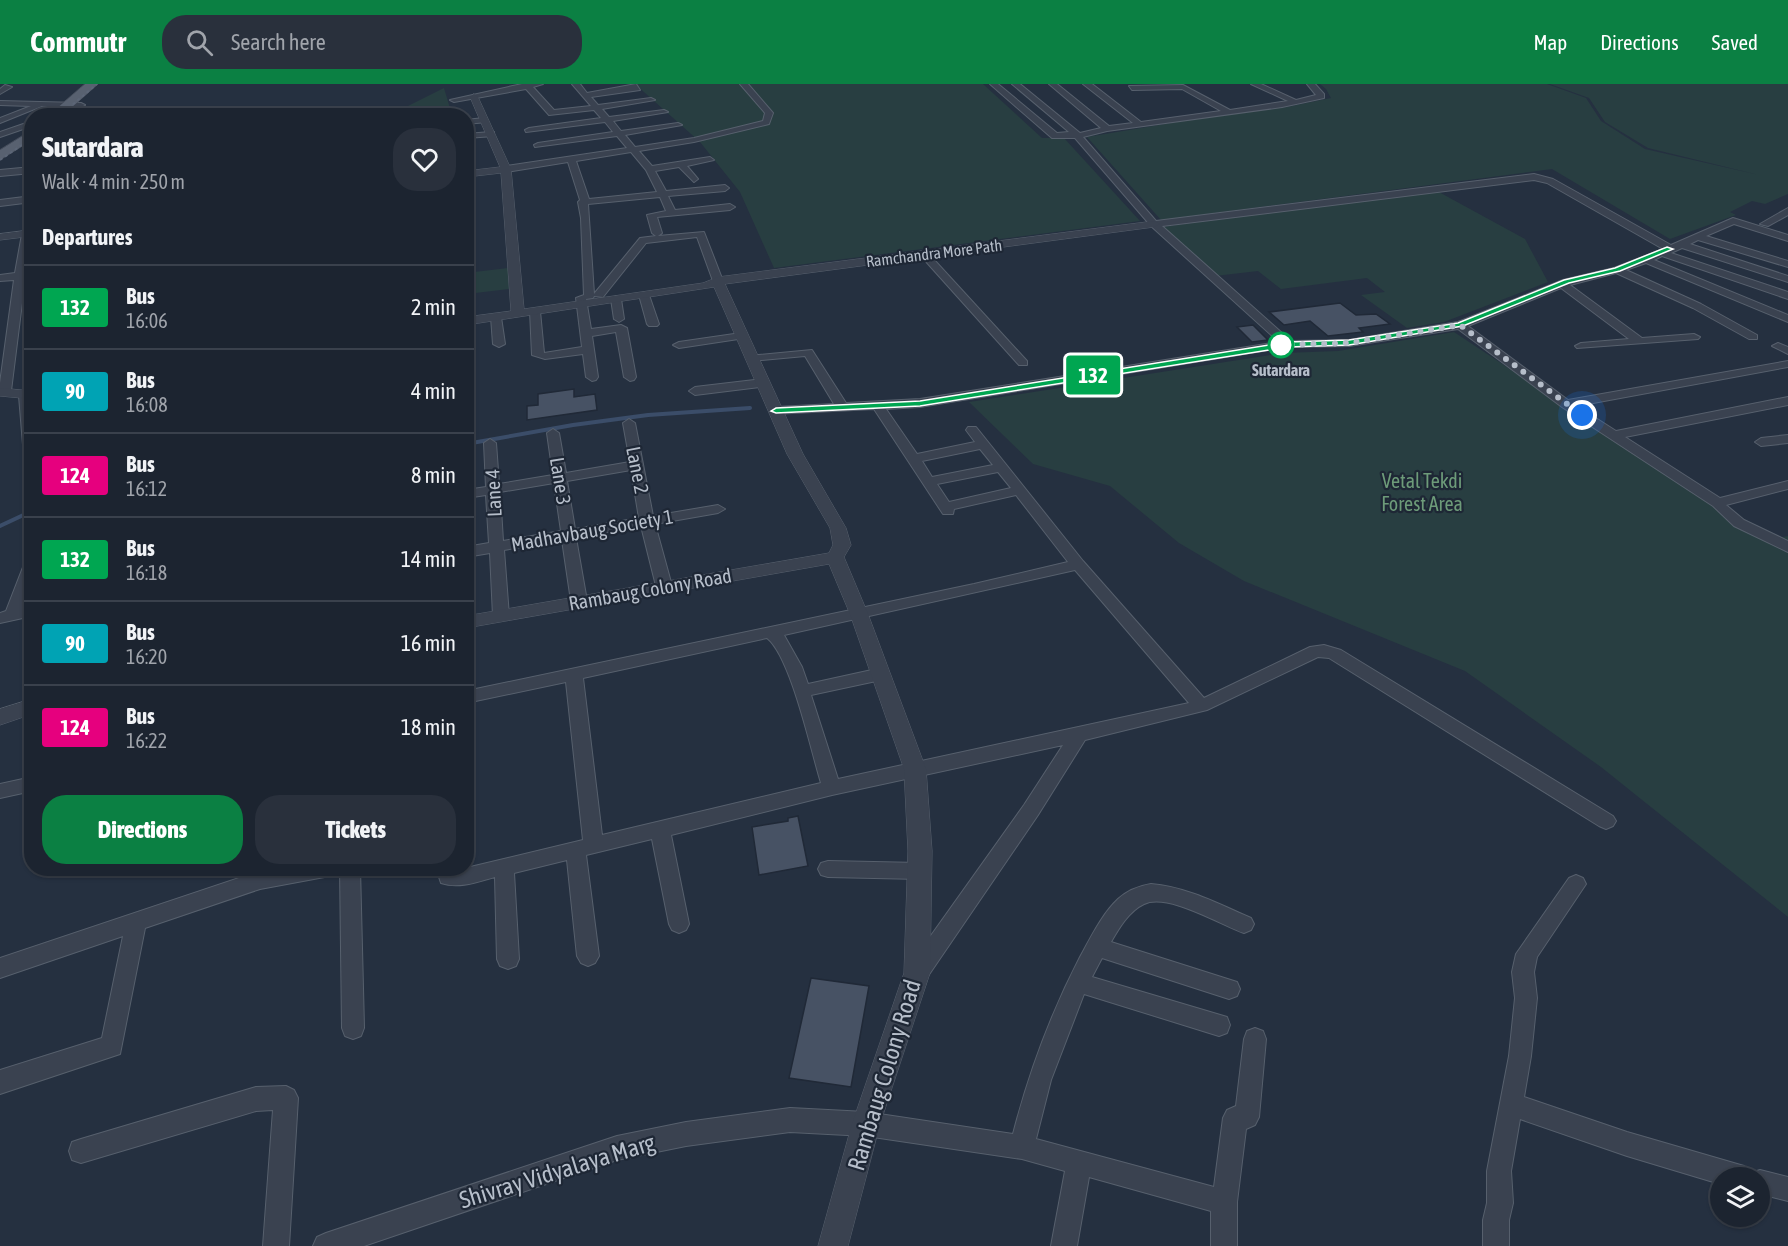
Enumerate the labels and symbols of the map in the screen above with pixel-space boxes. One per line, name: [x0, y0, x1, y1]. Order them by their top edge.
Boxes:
street label: Ramchandra More Path: [865, 236, 1003, 270]
marker: Sutardara: [1268, 332, 1294, 358]
line badge: 132: [1058, 356, 1128, 394]
place label: Sutardara: [1252, 361, 1310, 379]
your location: [1567, 400, 1597, 430]
street label: Lane 2: [622, 444, 654, 496]
street label: Lane 3: [546, 456, 576, 506]
street label: Lane 4: [480, 468, 506, 518]
park label: Vetal Tekdi Forest Area: [1381, 469, 1463, 515]
street label: Madhavbaug Society 1: [509, 504, 675, 556]
street label: Rambaug Colony Road: [567, 563, 733, 615]
street label: Rambaug Colony Road: [842, 976, 926, 1174]
street label: Shivray Vidyalaya Marg: [456, 1128, 659, 1214]

